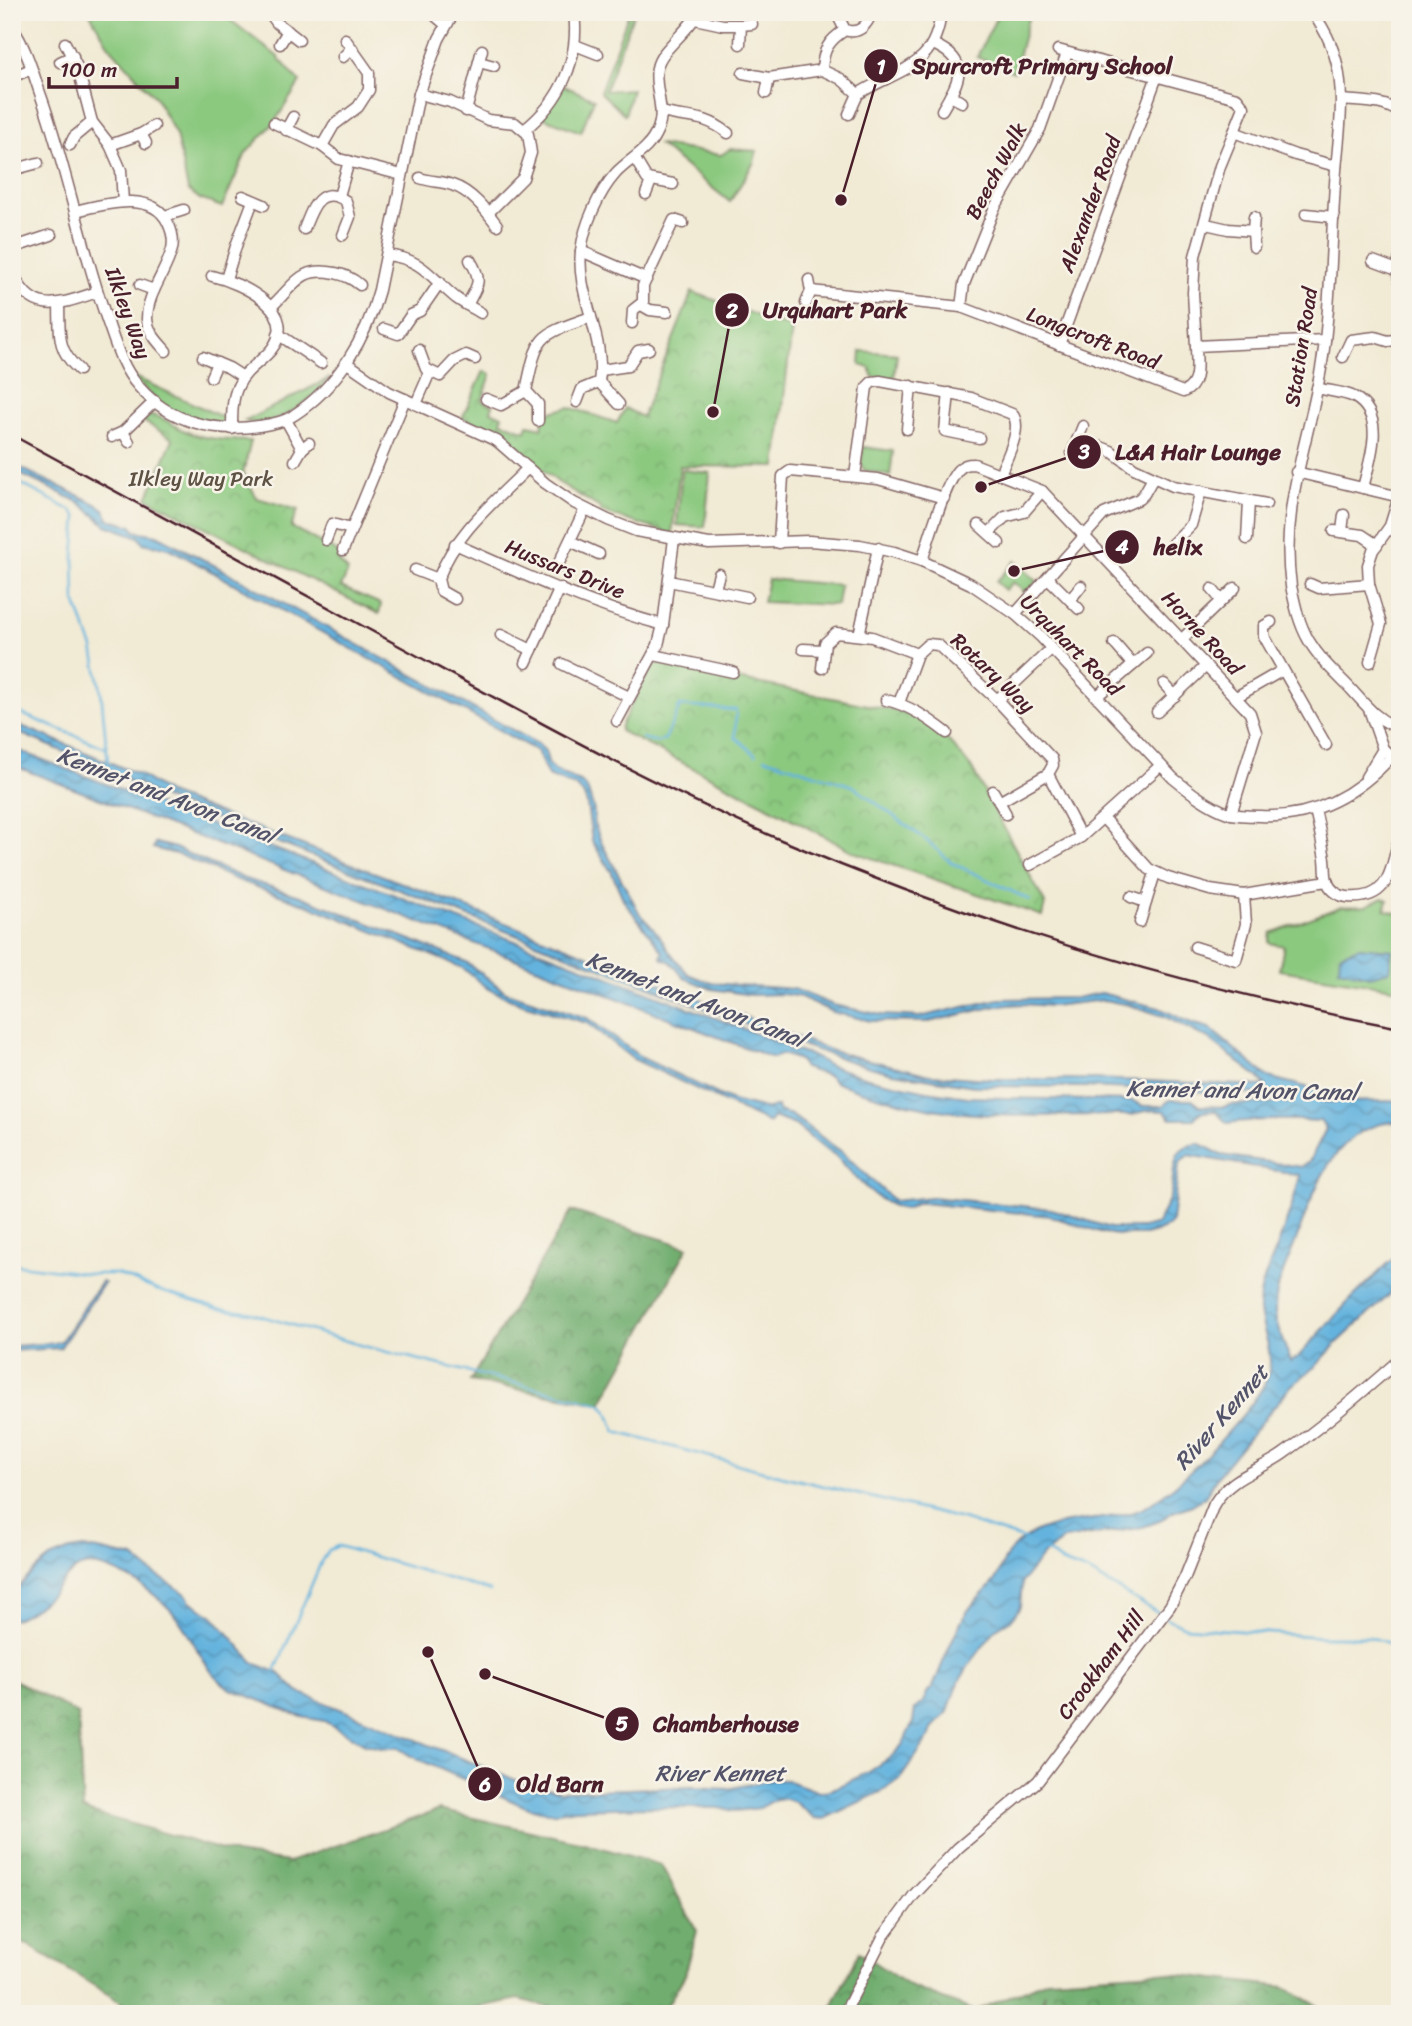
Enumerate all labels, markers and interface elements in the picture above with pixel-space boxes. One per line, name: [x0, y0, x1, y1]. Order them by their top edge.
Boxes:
callout: Spurcroft Primary School: [863, 44, 1187, 88]
scale bar: [49, 46, 177, 90]
text: Spurcroft Primary School: [911, 46, 1174, 87]
text: 1: [876, 48, 886, 86]
text: 100 m: [60, 51, 117, 89]
street label: Beech Walk: [954, 115, 1038, 227]
street label: Alexander Road: [1047, 128, 1133, 279]
street label: Ilkley Way: [93, 260, 162, 365]
street label: Station Road: [1273, 283, 1329, 409]
callout: Urquhart Park: [714, 288, 922, 332]
text: Urquhart Park: [763, 290, 908, 331]
text: 2: [725, 292, 738, 330]
street label: Longcroft Road: [1021, 295, 1167, 382]
callout: L&A Hair Lounge: [1066, 430, 1295, 474]
text: L&A Hair Lounge: [1115, 432, 1281, 473]
text: 3: [1077, 433, 1090, 471]
park label: Ilkley Way Park: [128, 460, 274, 498]
callout: helix: [1104, 525, 1216, 569]
text: helix: [1153, 527, 1204, 568]
street label: Hussars Drive: [499, 528, 631, 611]
text: 4: [1114, 528, 1129, 566]
street label: Horne Road: [1152, 581, 1254, 686]
street label: Urquhart Road: [1010, 584, 1133, 707]
street label: Rotary Way: [941, 623, 1045, 723]
water label: Kennet and Avon Canal: [51, 735, 288, 858]
water label: Kennet and Avon Canal: [580, 939, 817, 1062]
water label: Kennet and Avon Canal: [1126, 1068, 1364, 1113]
water label: River Kennet: [1163, 1353, 1281, 1480]
street label: Crookham Hill: [1047, 1601, 1156, 1728]
callout: Chamberhouse: [604, 1702, 813, 1746]
text: Chamberhouse: [652, 1704, 799, 1745]
text: 5: [616, 1705, 629, 1743]
water label: River Kennet: [655, 1753, 788, 1794]
callout: Old Barn: [467, 1762, 618, 1806]
text: Old Barn: [516, 1764, 604, 1805]
text: 6: [478, 1766, 491, 1804]

